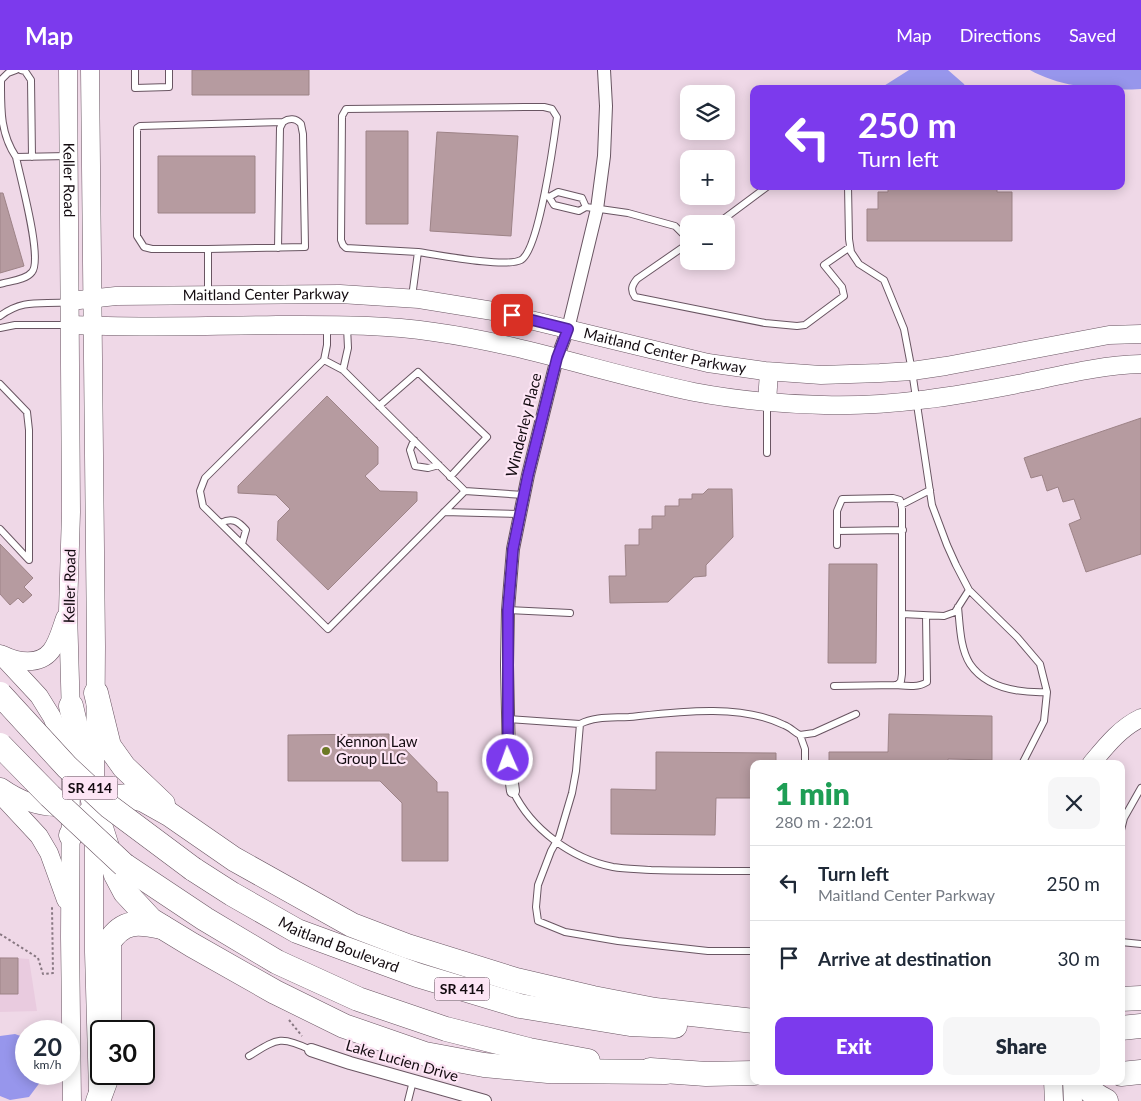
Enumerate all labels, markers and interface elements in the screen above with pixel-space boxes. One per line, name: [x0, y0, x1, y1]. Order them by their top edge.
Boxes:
text: Map: [25, 21, 73, 50]
text: Map: [896, 24, 932, 46]
text: Directions: [960, 24, 1041, 46]
text: Saved: [1069, 24, 1116, 46]
map controls: [680, 85, 735, 270]
button: layers: [680, 85, 735, 140]
text: 250 m: [858, 103, 957, 145]
icon: left: [775, 105, 840, 170]
street label: Keller Road: [60, 143, 79, 217]
text: Turn left: [858, 145, 939, 172]
button: +: [680, 150, 735, 205]
button: −: [680, 215, 735, 270]
street label: Maitland Center Parkway: [183, 284, 350, 303]
pin: [491, 294, 533, 336]
icon: arrive: [498, 301, 526, 329]
street label: Maitland Center Parkway: [582, 323, 748, 376]
street label: Winderley Place: [501, 371, 545, 479]
street label: Keller Road: [59, 549, 79, 623]
place label: Kennon Law Group LLC: [336, 732, 418, 767]
position arrow: [481, 733, 533, 785]
marker: Kennon Law Group LLC: [320, 745, 332, 757]
text: 1 min: [775, 775, 850, 811]
road number: SR 414: [62, 776, 118, 800]
button: close: [1048, 777, 1100, 829]
text: 280 m · 22:01: [775, 812, 874, 831]
text: Turn left: [818, 862, 889, 885]
icon: left: [775, 869, 803, 897]
text: 250 m: [1046, 872, 1100, 895]
text: Maitland Center Parkway: [818, 885, 995, 904]
street label: Maitland Boulevard: [275, 912, 402, 976]
icon: arrive: [775, 944, 803, 972]
text: Arrive at destination: [818, 947, 991, 970]
text: 30 m: [1057, 947, 1100, 970]
road number: SR 414: [434, 978, 490, 1001]
button: Exit: [775, 1017, 933, 1075]
button: Share: [943, 1017, 1100, 1075]
speed limit sign: 30: [90, 1020, 155, 1085]
text: 20: [33, 1031, 62, 1061]
street label: Lake Lucien Drive: [344, 1035, 461, 1085]
text: km/h: [33, 1057, 62, 1072]

